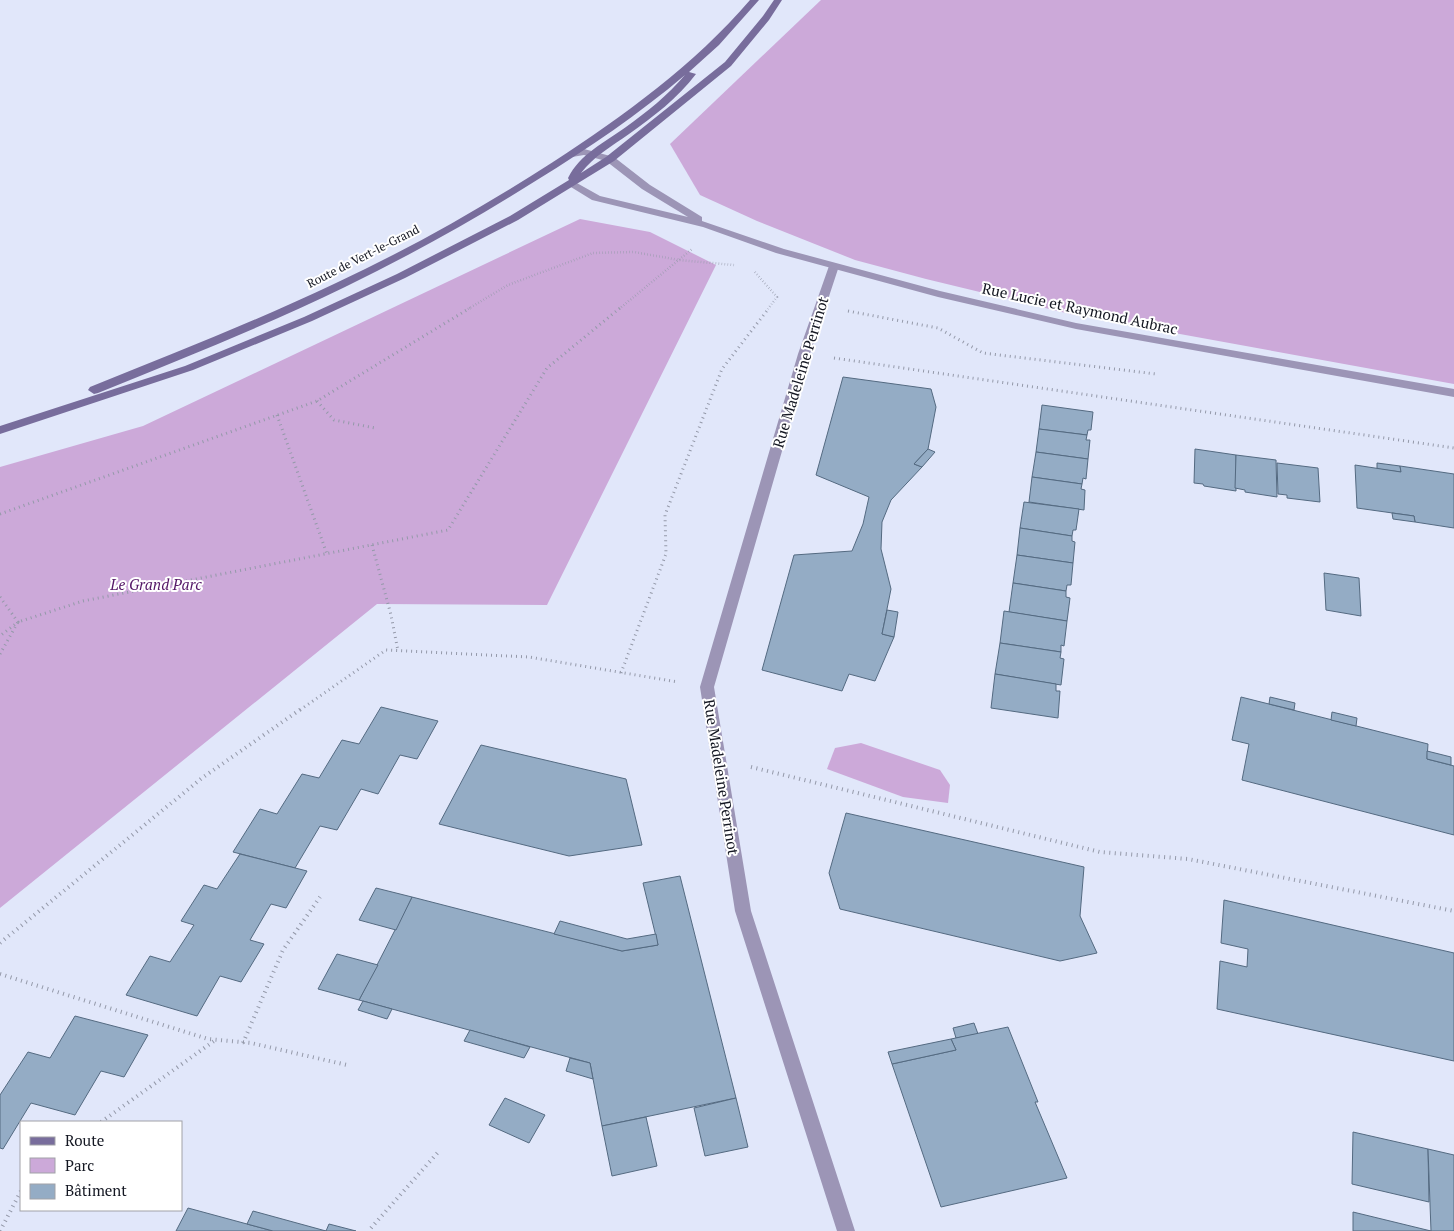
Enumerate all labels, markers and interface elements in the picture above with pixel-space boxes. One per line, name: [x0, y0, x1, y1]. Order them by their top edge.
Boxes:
street label: Route de Vert-le-Grand: [304, 221, 422, 291]
street label: Rue Lucie et Raymond Aubrac: [980, 277, 1180, 339]
street label: Rue Madeleine Perrinot: [767, 294, 833, 450]
park label: Le Grand Parc: [109, 574, 202, 594]
street label: Rue Madeleine Perrinot: [700, 698, 744, 857]
legend: [20, 1121, 182, 1211]
text: Route: [65, 1130, 104, 1150]
text: Parc: [65, 1155, 94, 1175]
text: Bâtiment: [65, 1180, 127, 1200]

